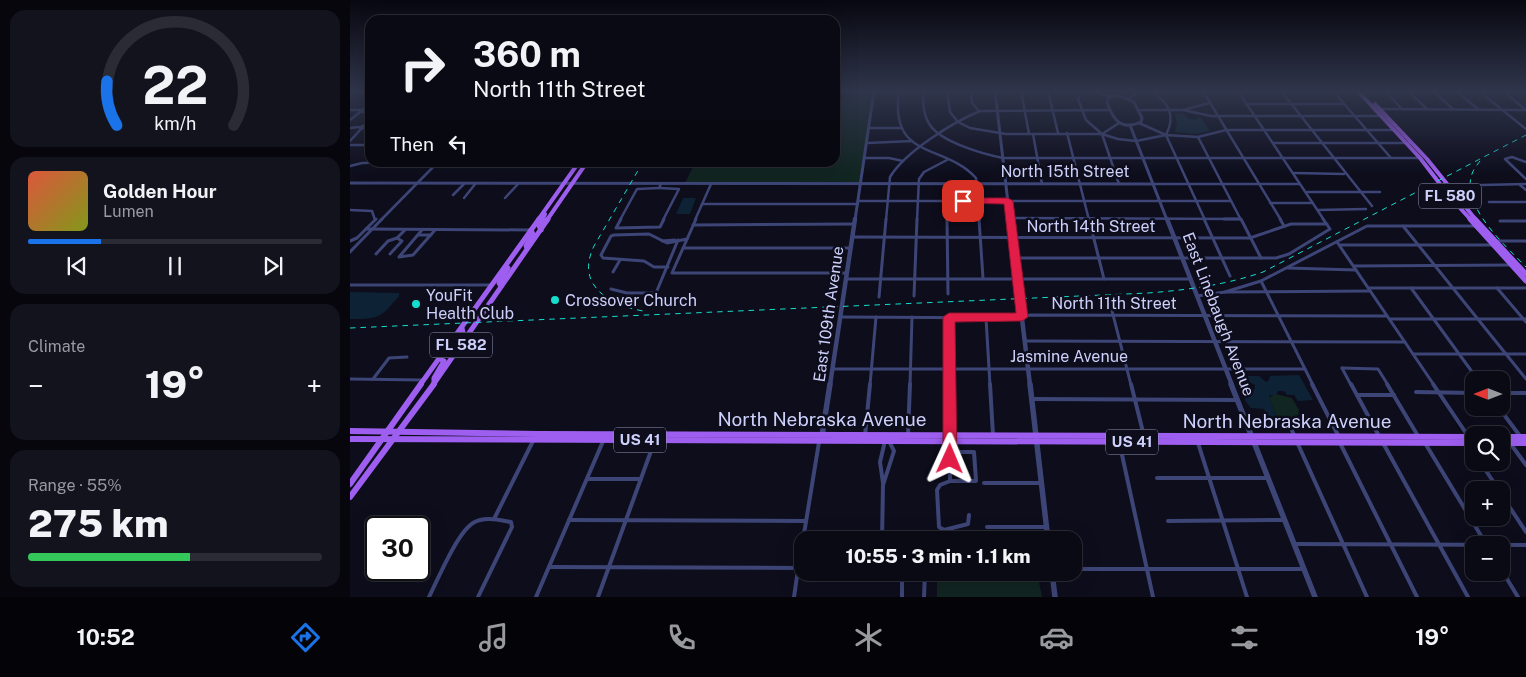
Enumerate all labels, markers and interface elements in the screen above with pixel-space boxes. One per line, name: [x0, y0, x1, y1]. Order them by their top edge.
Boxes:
text: 360 m: [473, 34, 581, 75]
icon: right: [390, 35, 455, 100]
text: 22: [142, 55, 208, 116]
text: North 11th Street: [473, 76, 646, 102]
text: km/h: [154, 113, 196, 134]
icon: left: [444, 130, 472, 158]
text: Then: [390, 133, 434, 155]
street label: North 15th Street: [1000, 162, 1130, 181]
text: Golden Hour: [103, 180, 217, 202]
pin: [942, 180, 984, 222]
road number: FL 580: [1419, 184, 1481, 208]
icon: arrive: [949, 187, 977, 215]
text: Lumen: [103, 202, 154, 221]
street label: North 14th Street: [1027, 217, 1156, 236]
street label: East Linebaugh Avenue: [1179, 230, 1259, 399]
street label: East 109th Avenue: [810, 245, 847, 383]
icon: previous: [63, 252, 91, 280]
icon: pause: [161, 252, 189, 280]
icon: next: [259, 252, 287, 280]
place label: YouFit Health Club: [426, 286, 514, 323]
place label: Crossover Church: [565, 291, 697, 310]
marker: Crossover Church: [549, 294, 561, 306]
street label: North 11th Street: [1051, 294, 1177, 313]
marker: YouFit Health Club: [410, 298, 422, 310]
road number: FL 582: [430, 332, 492, 358]
text: Climate: [28, 337, 85, 356]
street label: Jasmine Avenue: [1010, 347, 1128, 366]
text: 19°: [145, 362, 205, 407]
text: −: [28, 369, 44, 402]
text: +: [306, 369, 322, 402]
north arrow: [1465, 371, 1510, 416]
map controls: [1465, 371, 1510, 581]
street label: North Nebraska Avenue: [717, 408, 927, 430]
street label: North Nebraska Avenue: [1182, 410, 1392, 432]
button: search: [1465, 426, 1510, 471]
road number: US 41: [614, 428, 666, 452]
road number: US 41: [1106, 430, 1158, 454]
position arrow: [923, 432, 975, 484]
text: Range · 55%: [28, 476, 122, 495]
button: +: [1465, 481, 1510, 526]
text: 275 km: [28, 501, 168, 546]
speed limit sign: 30: [365, 516, 430, 581]
button: −: [1465, 536, 1510, 581]
text: 10:55 · 3 min · 1.1 km: [845, 545, 1031, 567]
icon: directions: [288, 620, 323, 655]
icon: music: [476, 620, 511, 655]
icon: phone: [664, 620, 699, 655]
icon: climate: [851, 620, 886, 655]
icon: car: [1039, 620, 1074, 655]
icon: filters: [1227, 620, 1262, 655]
text: 10:52: [76, 624, 135, 650]
text: 19°: [1415, 624, 1449, 650]

